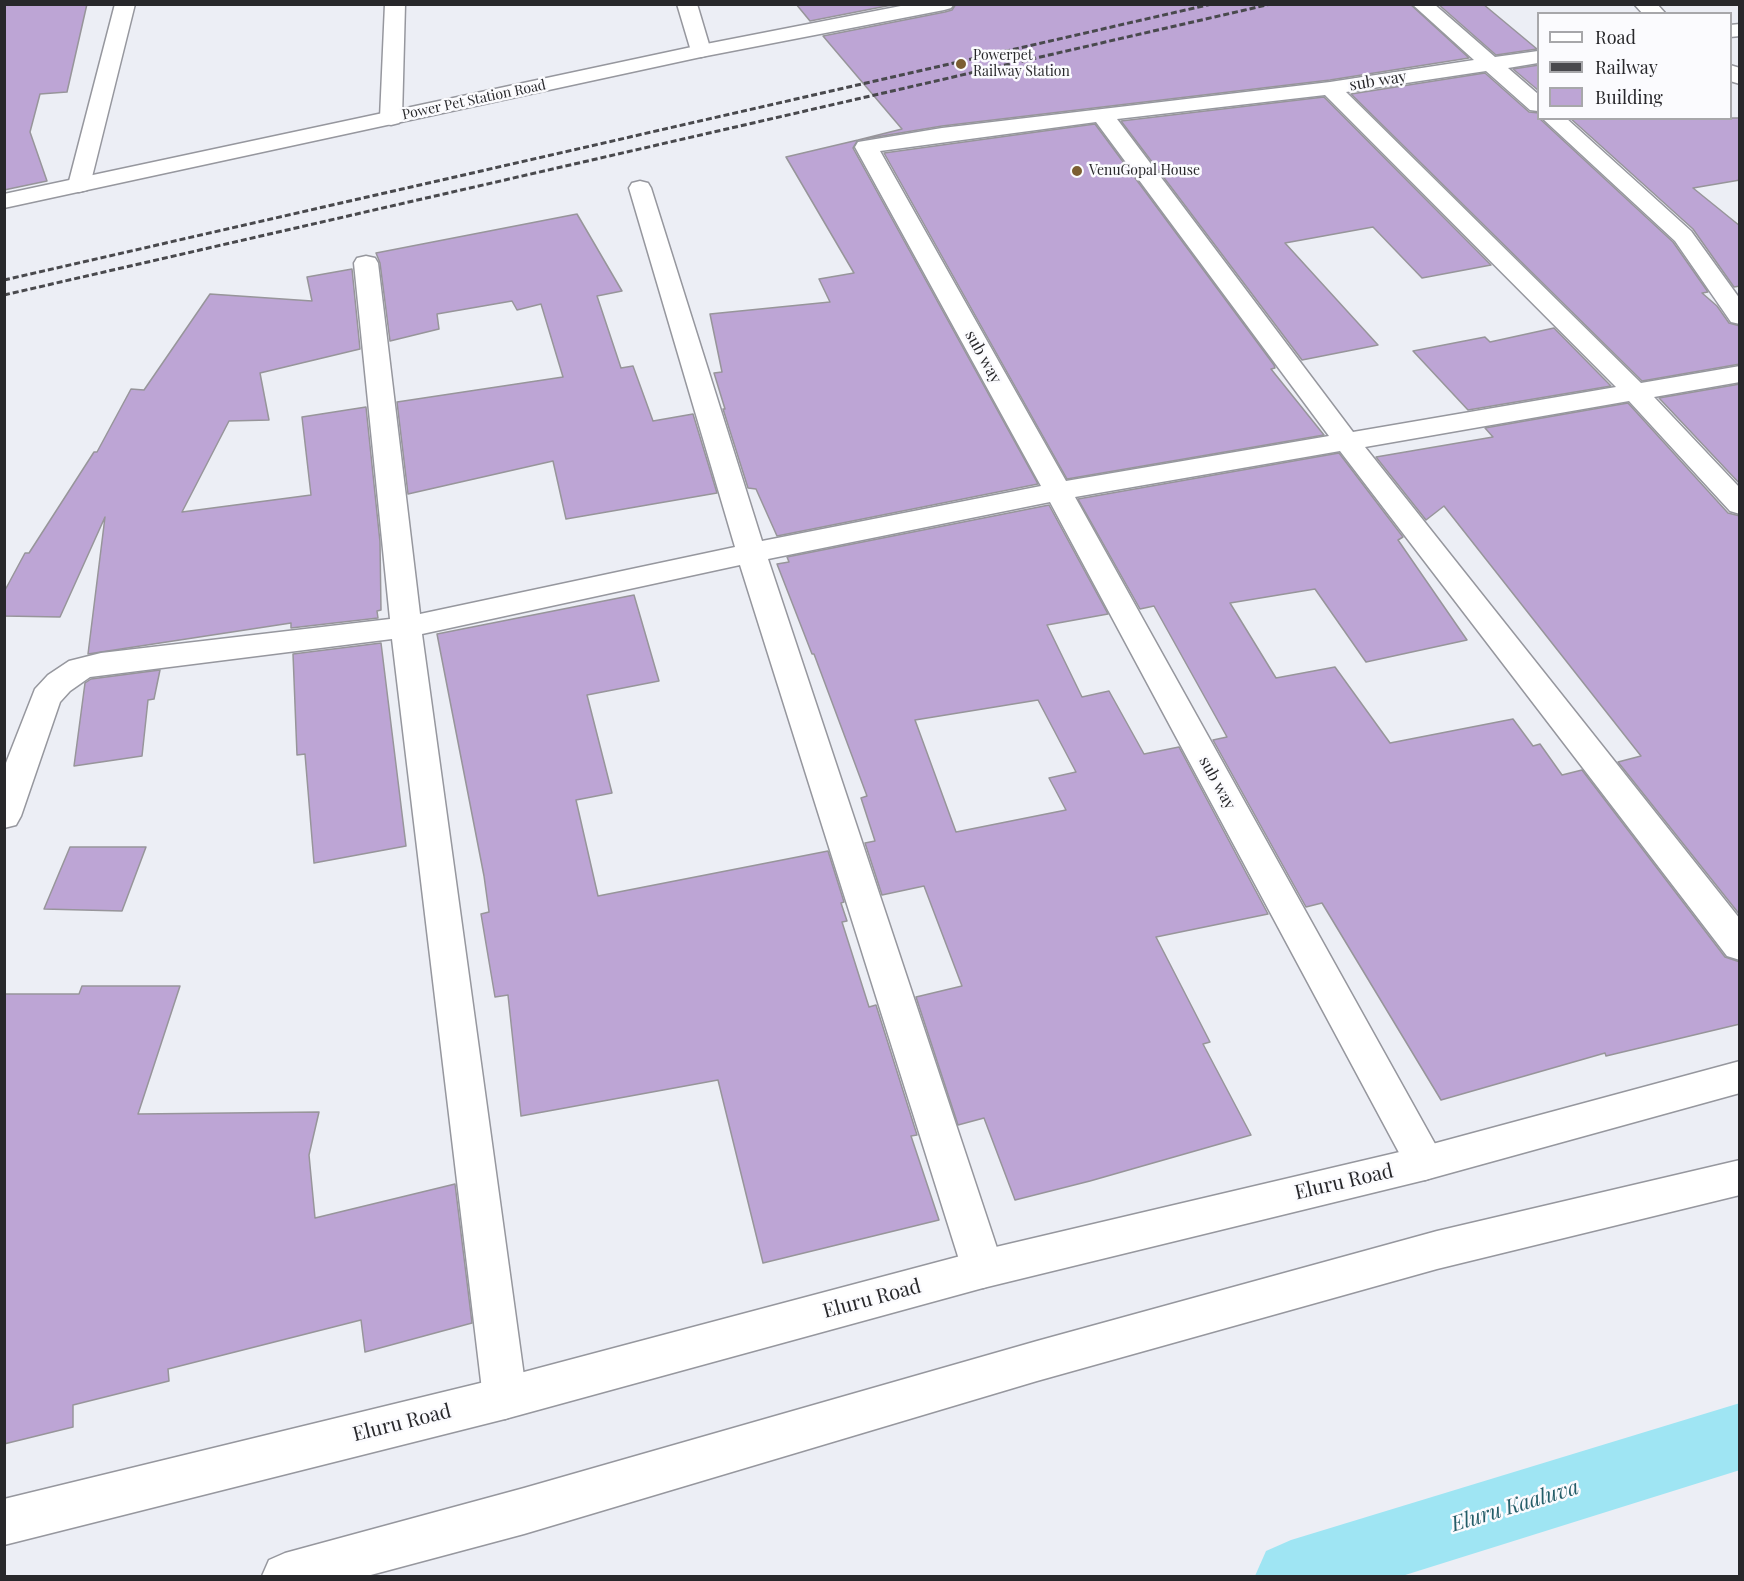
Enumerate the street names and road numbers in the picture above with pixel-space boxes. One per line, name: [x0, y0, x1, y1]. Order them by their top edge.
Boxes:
street label: sub way: [1348, 67, 1408, 95]
street label: Power Pet Station Road: [401, 77, 547, 123]
street label: sub way: [961, 327, 1005, 387]
street label: sub way: [1195, 753, 1239, 813]
street label: Eluru Road: [1292, 1159, 1396, 1205]
street label: Eluru Road: [820, 1274, 924, 1324]
street label: Eluru Road: [350, 1399, 454, 1447]

